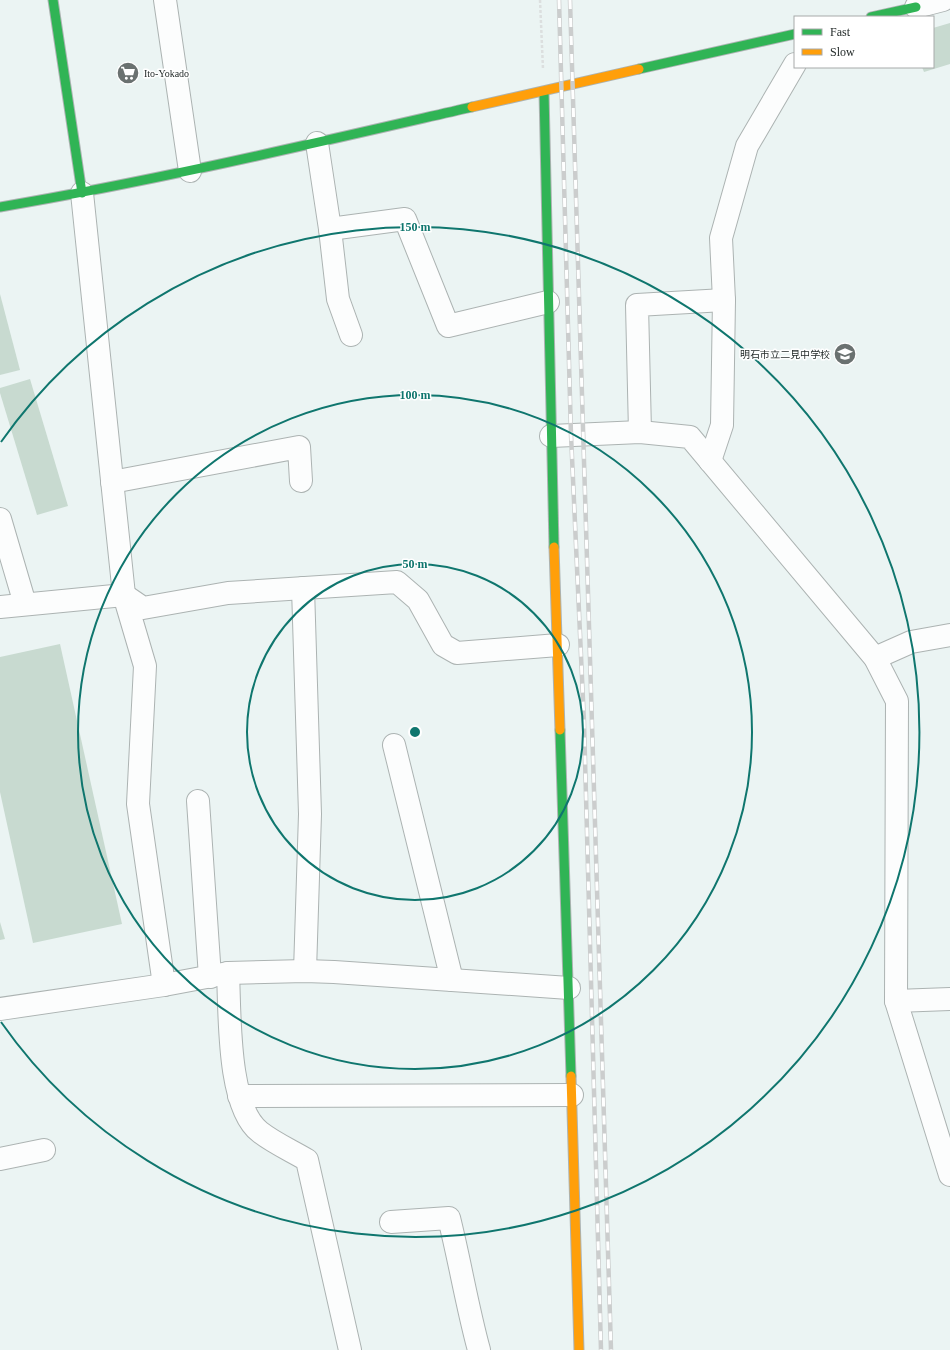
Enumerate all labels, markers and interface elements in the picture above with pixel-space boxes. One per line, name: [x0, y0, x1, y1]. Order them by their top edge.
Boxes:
legend: [794, 16, 934, 68]
text: Fast: [830, 25, 851, 39]
text: Slow: [830, 45, 855, 59]
supermarket icon: Ito-Yokado: [115, 60, 141, 86]
place label: Ito-Yokado: [144, 68, 189, 79]
text: 150 m: [400, 220, 431, 234]
school or university icon: 明石市立二見中学校: [832, 341, 858, 367]
place label: 明石市立二見中学校: [740, 349, 830, 360]
text: 100 m: [400, 388, 431, 402]
text: 50 m: [403, 557, 428, 571]
centre of rings: [408, 725, 422, 739]

